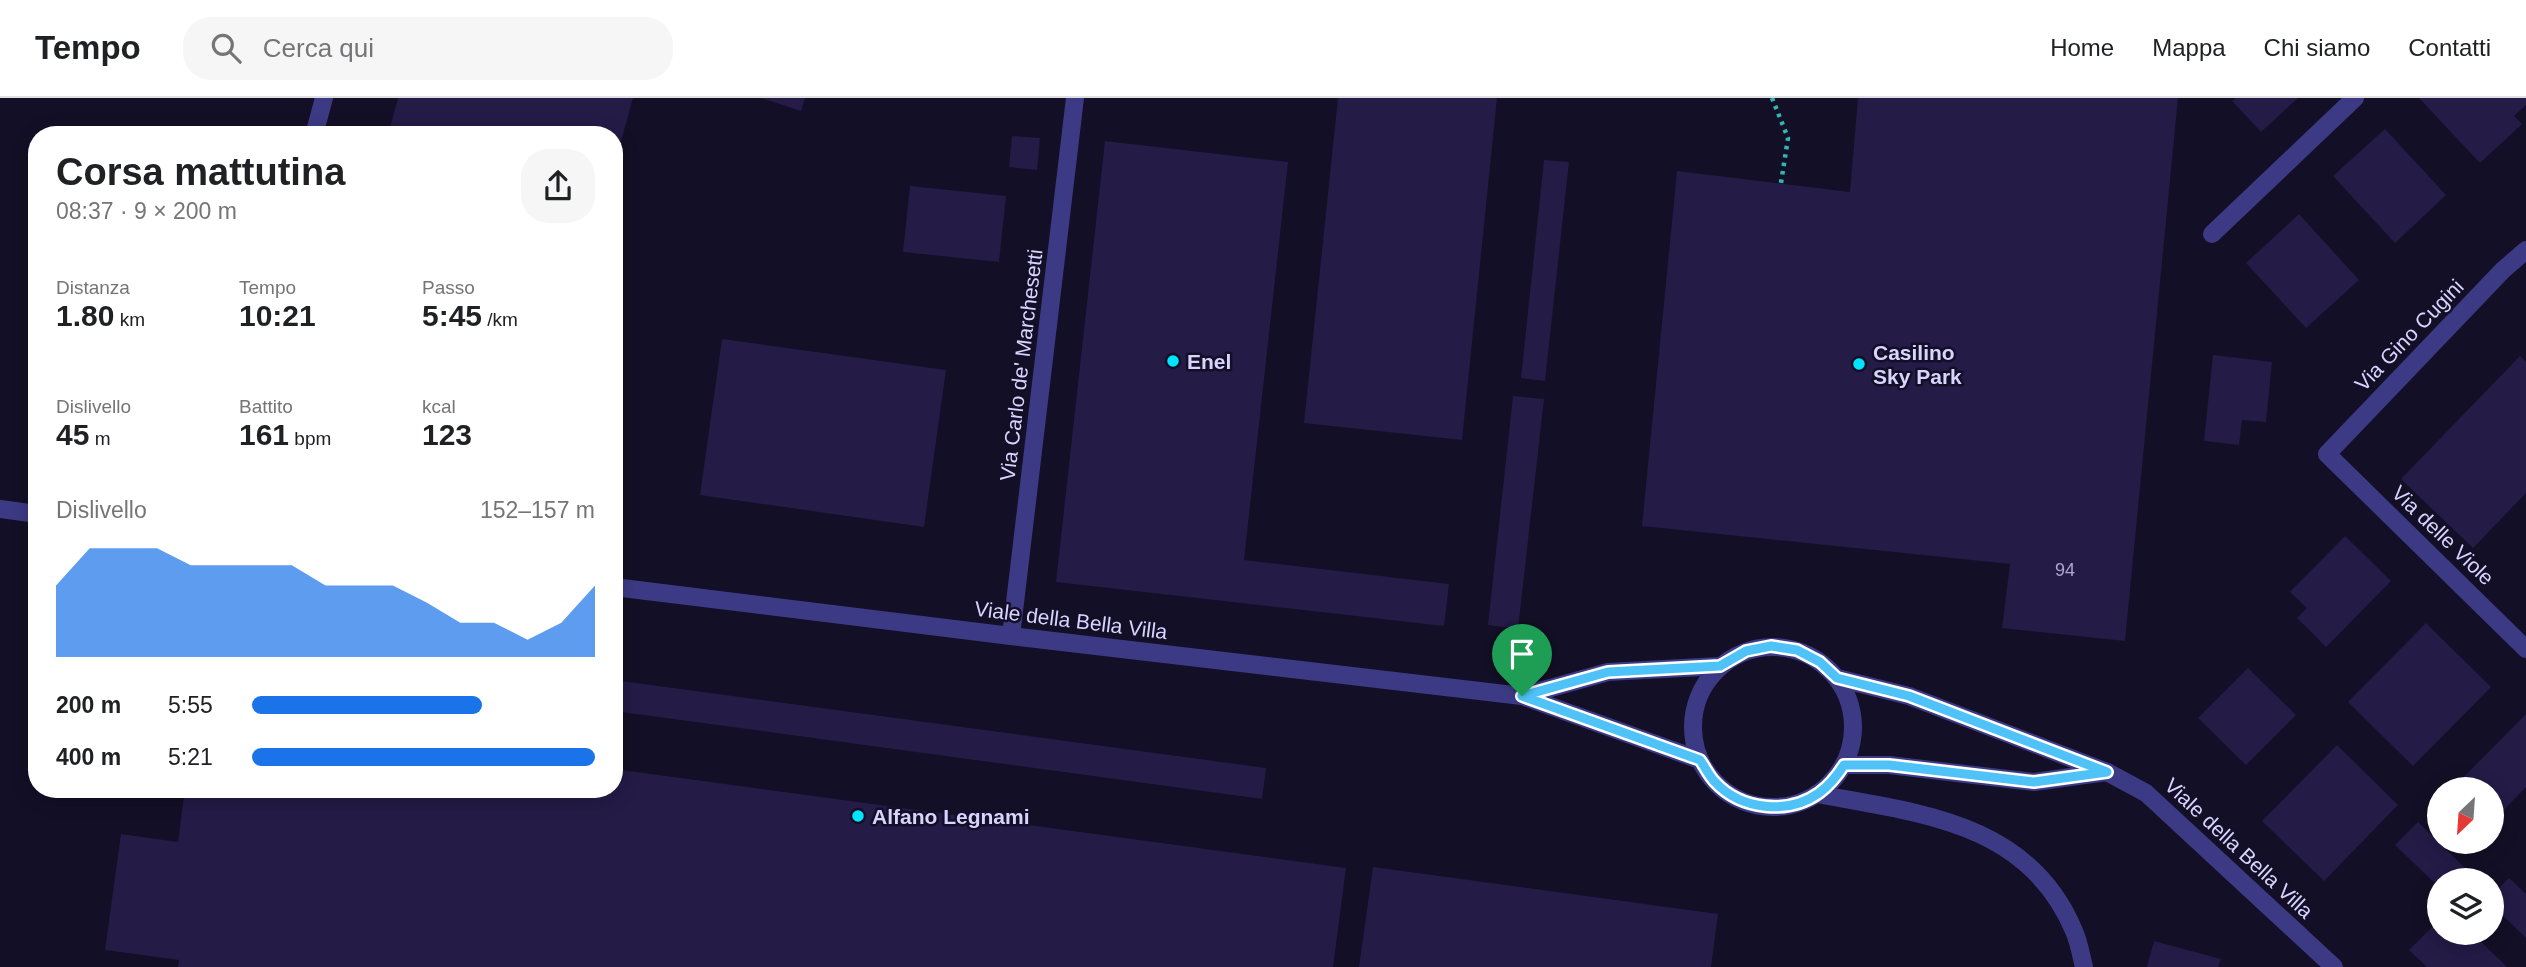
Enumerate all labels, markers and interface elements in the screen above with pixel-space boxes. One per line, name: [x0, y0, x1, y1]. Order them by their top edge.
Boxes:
search box: [183, 17, 673, 80]
text: Tempo: [35, 29, 141, 66]
icon: search: [207, 29, 245, 67]
text: Cerca qui: [263, 33, 374, 63]
text: Home: [2050, 34, 2114, 61]
text: Mappa: [2152, 34, 2226, 61]
text: Chi siamo: [2264, 34, 2370, 61]
text: Contatti: [2408, 34, 2491, 61]
button: share: [521, 149, 595, 223]
text: Corsa mattutina: [56, 151, 345, 193]
text: 08:37 · 9 × 200 m: [56, 198, 237, 224]
street label: Via Carlo de' Marchesetti: [995, 248, 1047, 482]
street label: Via Gino Cugini: [2350, 275, 2468, 395]
text: Distanza: [56, 277, 130, 298]
text: Tempo: [239, 277, 296, 298]
text: Passo: [422, 277, 475, 298]
text: 1.80: [56, 299, 114, 332]
text: 10:21: [239, 299, 316, 332]
text: 5:45: [422, 299, 482, 332]
text: km: [114, 309, 145, 330]
text: /km: [482, 309, 518, 330]
place label: Casilino Sky Park: [1873, 341, 1962, 388]
place label: Enel: [1187, 350, 1231, 373]
marker: Enel: [1165, 353, 1181, 369]
marker: Casilino Sky Park: [1851, 356, 1867, 372]
text: Dislivello: [56, 396, 131, 417]
text: Battito: [239, 396, 293, 417]
text: kcal: [422, 396, 456, 417]
text: 45: [56, 418, 89, 451]
text: 161: [239, 418, 289, 451]
text: 123: [422, 418, 472, 451]
text: m: [89, 428, 110, 449]
text: bpm: [289, 428, 331, 449]
street label: Via delle Viole: [2387, 481, 2499, 589]
text: Dislivello: [56, 497, 147, 523]
text: 152–157 m: [480, 497, 595, 523]
house number: 94: [2055, 560, 2075, 580]
street label: Viale della Bella Villa: [973, 597, 1169, 643]
pin: [1492, 624, 1552, 696]
icon: arrive: [1503, 635, 1541, 673]
text: 200 m: [56, 692, 121, 718]
text: 5:55: [168, 692, 213, 718]
text: 400 m: [56, 744, 121, 770]
text: 5:21: [168, 744, 213, 770]
street label: Viale della Bella Villa: [2160, 773, 2318, 923]
north arrow: [2427, 777, 2504, 854]
map controls: [2427, 777, 2504, 945]
place label: Alfano Legnami: [872, 805, 1030, 828]
marker: Alfano Legnami: [850, 808, 866, 824]
button: layers: [2427, 868, 2504, 945]

